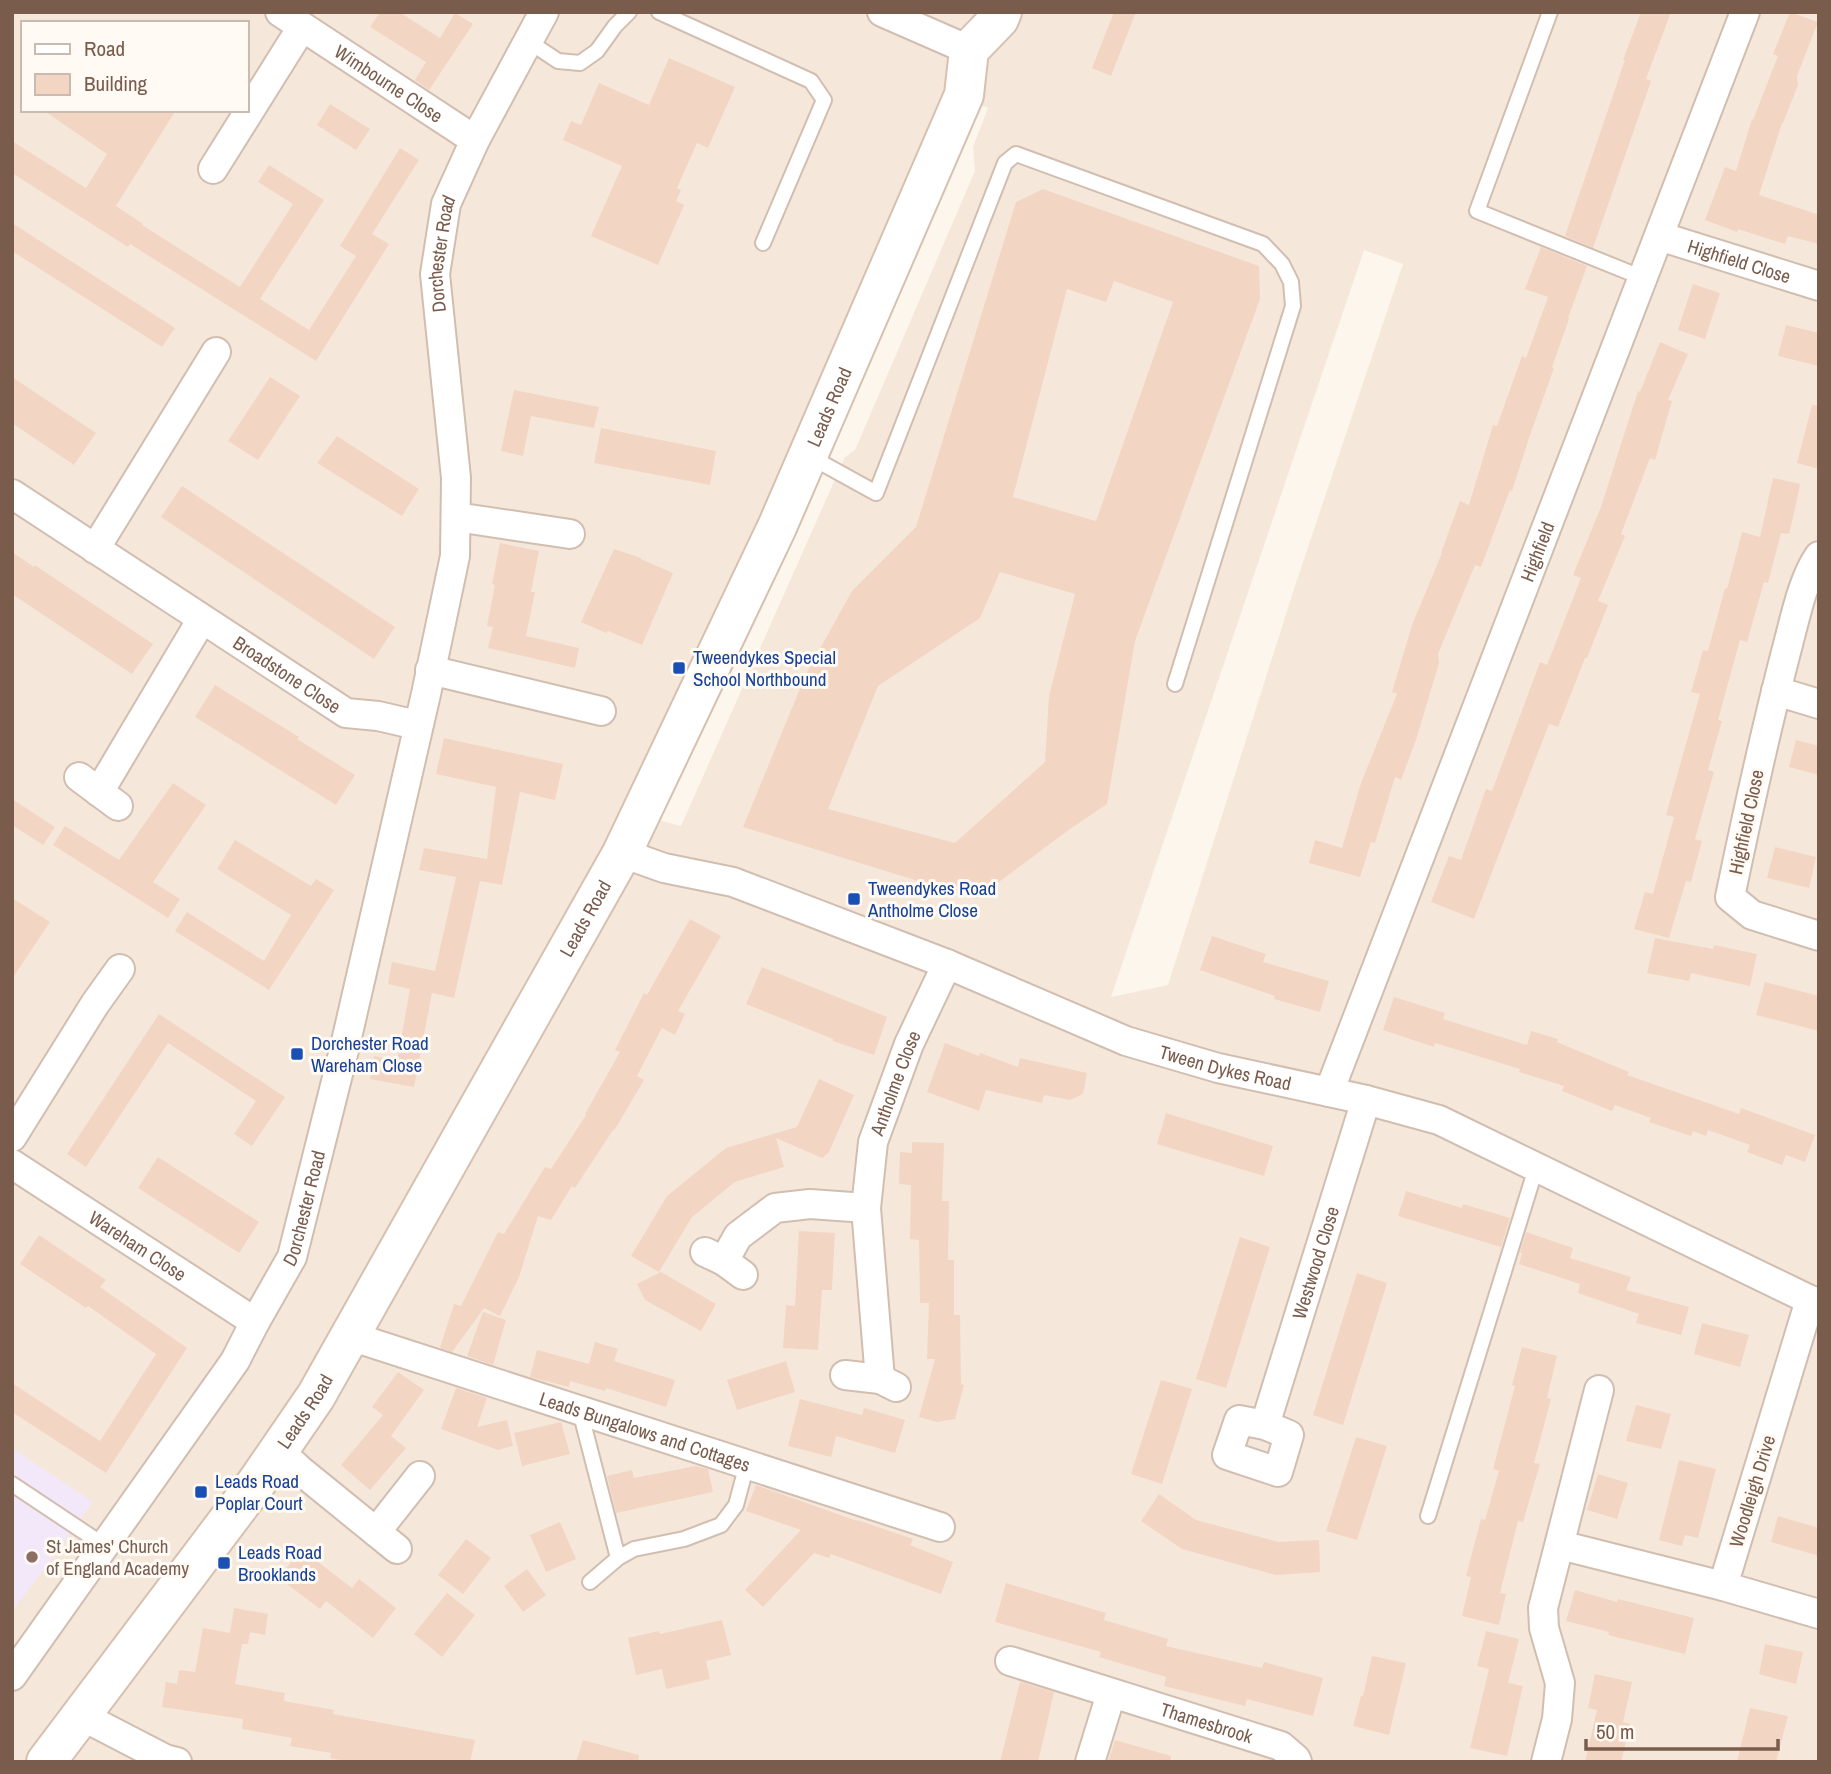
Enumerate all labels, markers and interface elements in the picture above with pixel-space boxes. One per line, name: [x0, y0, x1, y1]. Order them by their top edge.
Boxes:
legend: [21, 21, 248, 112]
text: Road: [84, 34, 125, 63]
street label: Wimbourne Close: [329, 38, 448, 128]
text: Building: [84, 69, 148, 98]
street label: Dorchester Road: [422, 191, 461, 313]
street label: Highfield Close: [1684, 233, 1794, 289]
street label: Leads Road: [800, 363, 858, 451]
street label: Highfield: [1514, 518, 1560, 585]
street label: Broadstone Close: [228, 630, 346, 719]
place label: Tweendykes Special School Northbound: [693, 644, 836, 692]
marker: Tweendykes Special School Northbound: [671, 660, 687, 676]
street label: Highfield Close: [1722, 767, 1770, 877]
street label: Leads Road: [553, 875, 617, 962]
place label: Tweendykes Road Antholme Close: [867, 875, 996, 923]
marker: Tweendykes Road Antholme Close: [846, 891, 862, 907]
street label: Antholme Close: [863, 1026, 927, 1140]
place label: Dorchester Road Wareham Close: [311, 1030, 429, 1078]
street label: Tween Dykes Road: [1156, 1038, 1294, 1096]
marker: Dorchester Road Wareham Close: [289, 1046, 305, 1062]
street label: Dorchester Road: [276, 1148, 331, 1271]
street label: Westwood Close: [1286, 1203, 1345, 1322]
street label: Wareham Close: [84, 1205, 191, 1287]
street label: Leads Road: [271, 1369, 339, 1454]
street label: Leads Bungalows and Cottages: [536, 1385, 754, 1478]
street label: Woodleigh Drive: [1723, 1432, 1781, 1550]
place label: Leads Road Poplar Court: [215, 1468, 303, 1516]
marker: Leads Road Poplar Court: [193, 1484, 209, 1500]
place label: St James' Church of England Academy: [46, 1533, 189, 1581]
place label: Leads Road Brooklands: [238, 1539, 322, 1587]
marker: St James' Church of England Academy: [24, 1549, 40, 1565]
marker: Leads Road Brooklands: [216, 1555, 232, 1571]
street label: Thamesbrook: [1157, 1696, 1256, 1749]
scale bar: [1586, 1708, 1778, 1752]
text: 50 m: [1596, 1717, 1634, 1746]

